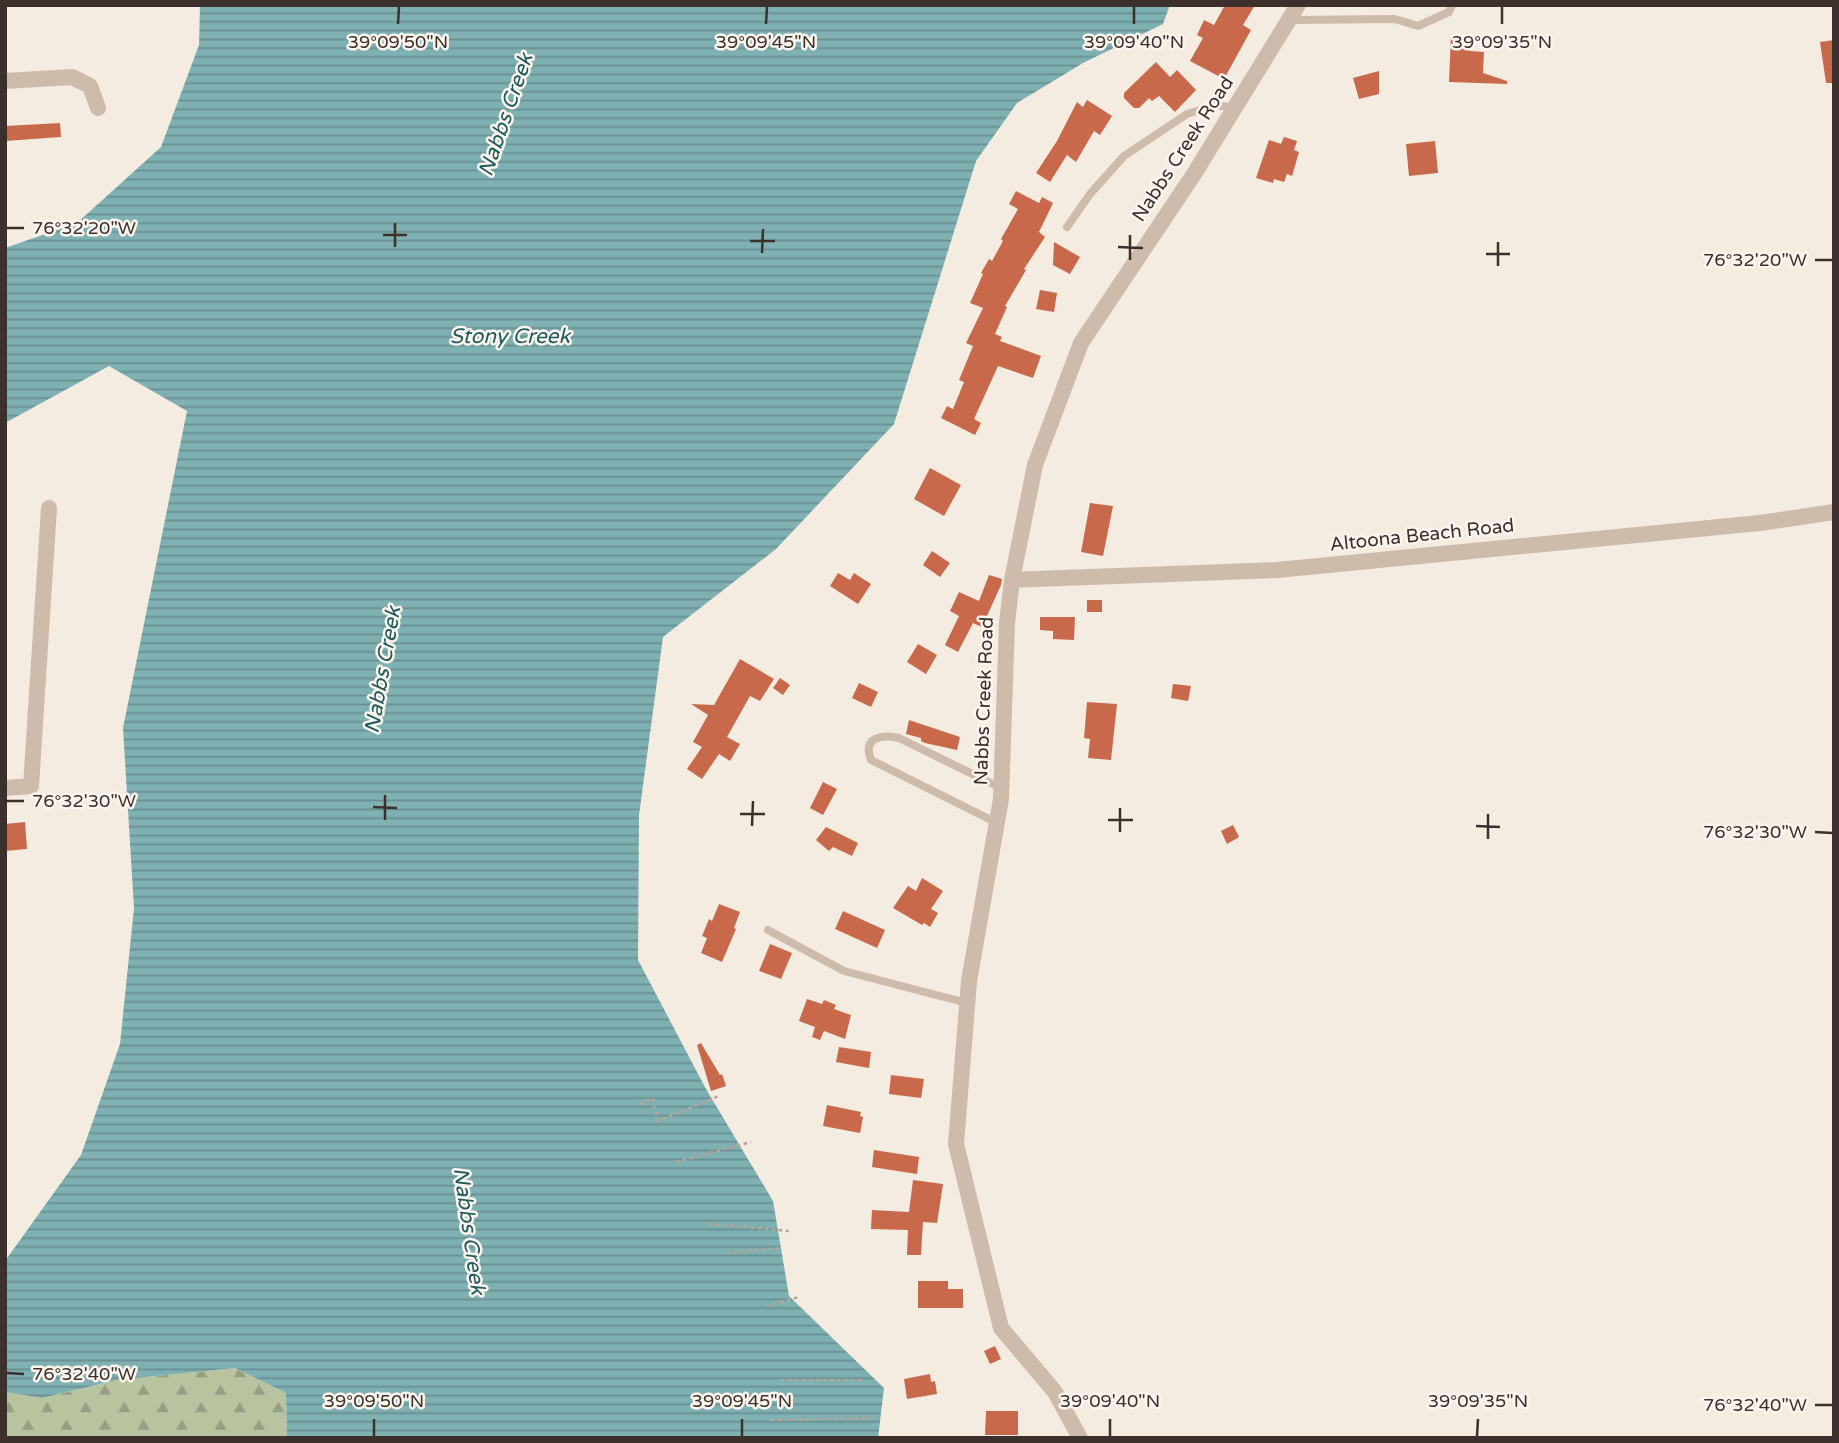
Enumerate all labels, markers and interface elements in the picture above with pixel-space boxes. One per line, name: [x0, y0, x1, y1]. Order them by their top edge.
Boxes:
text: 39°09'50"N: [348, 31, 448, 53]
text: 39°09'45"N: [716, 31, 816, 53]
text: 39°09'40"N: [1084, 31, 1184, 53]
text: 39°09'35"N: [1452, 31, 1552, 53]
water label: Nabbs Creek: [473, 49, 539, 180]
street label: Nabbs Creek Road: [1128, 72, 1238, 226]
text: 76°32'20"W: [32, 217, 136, 239]
text: 76°32'20"W: [1703, 249, 1807, 271]
water label: Stony Creek: [450, 324, 571, 349]
street label: Altoona Beach Road: [1329, 514, 1515, 556]
water label: Nabbs Creek: [360, 603, 407, 735]
street label: Nabbs Creek Road: [970, 616, 998, 786]
text: 76°32'30"W: [32, 790, 136, 812]
text: 76°32'30"W: [1703, 821, 1807, 843]
water label: Nabbs Creek: [448, 1166, 491, 1298]
text: 76°32'40"W: [32, 1363, 136, 1385]
text: 39°09'50"N: [324, 1390, 424, 1412]
text: 39°09'45"N: [692, 1390, 792, 1412]
text: 39°09'40"N: [1060, 1390, 1160, 1412]
text: 39°09'35"N: [1428, 1390, 1528, 1412]
text: 76°32'40"W: [1703, 1394, 1807, 1416]

